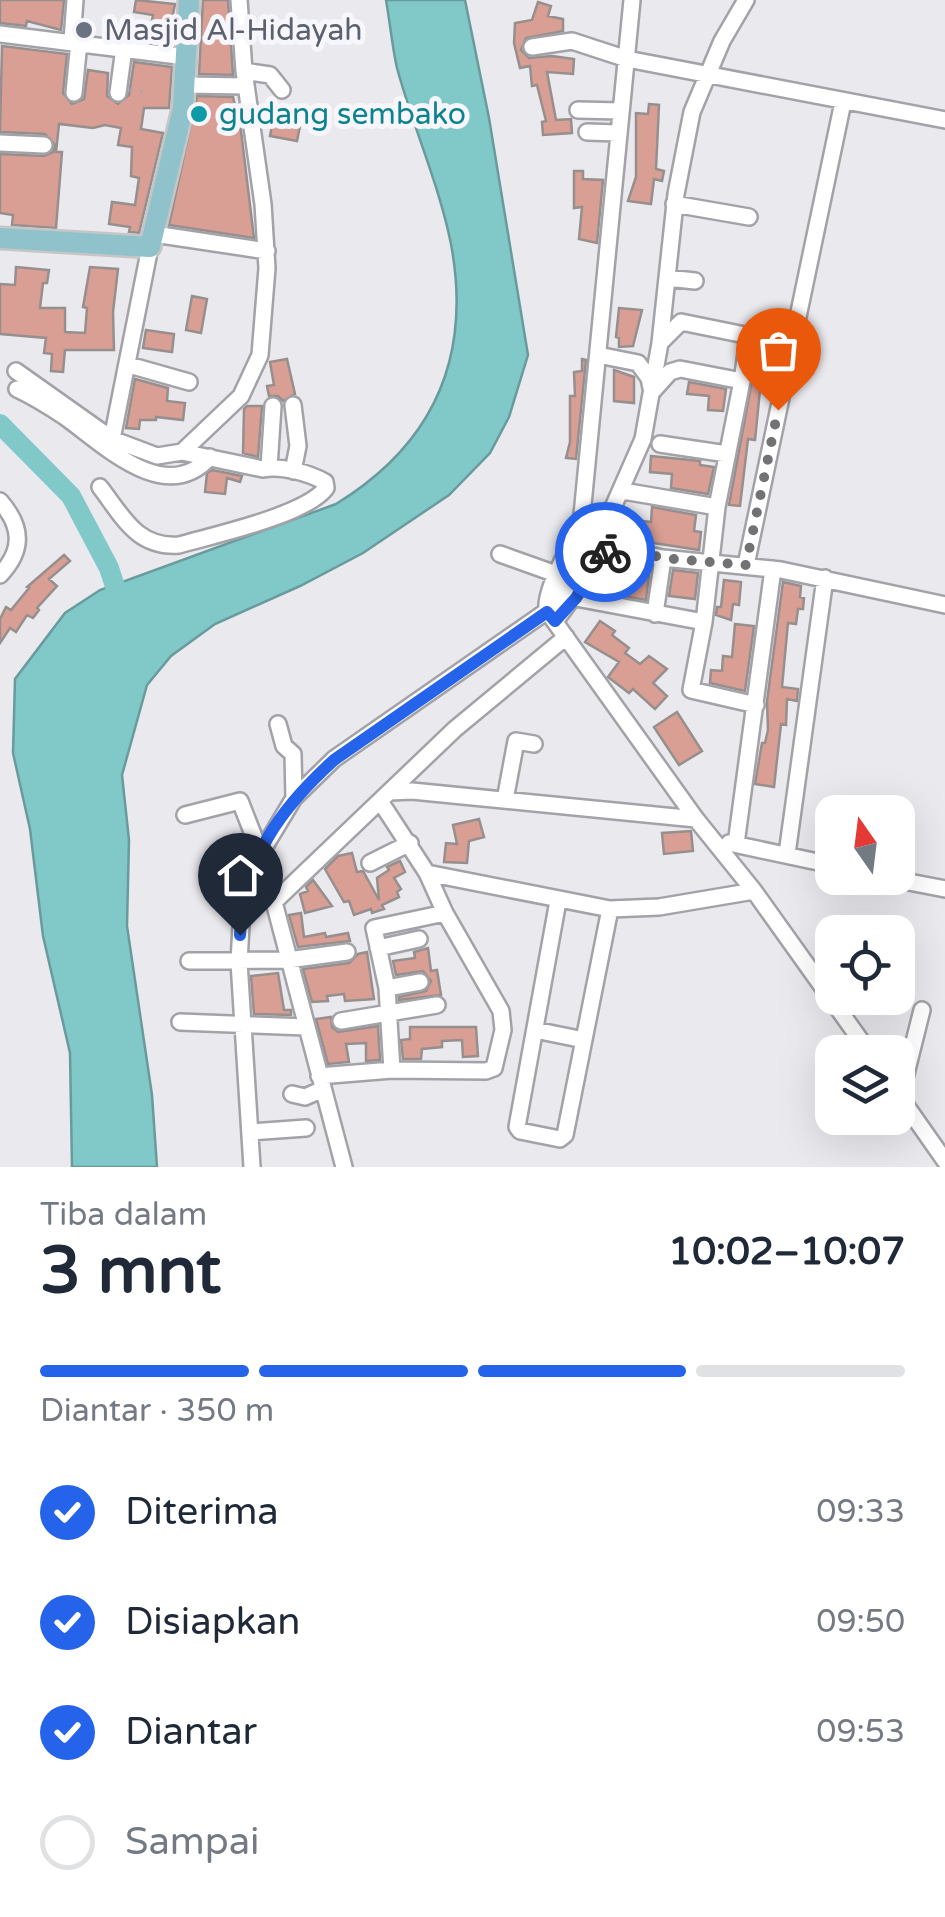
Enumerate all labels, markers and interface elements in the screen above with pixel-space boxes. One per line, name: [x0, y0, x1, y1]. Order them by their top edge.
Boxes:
place label: Masjid Al-Hidayah: [104, 12, 363, 49]
marker: Masjid Al-Hidayah: [73, 19, 95, 41]
place label: gudang sembako: [219, 96, 466, 133]
marker: gudang sembako: [188, 103, 210, 125]
pin: [736, 308, 821, 411]
icon: bag: [751, 323, 806, 378]
courier: [555, 502, 655, 602]
icon: bike: [578, 525, 633, 580]
north arrow: [815, 795, 915, 895]
map controls: [815, 795, 915, 1135]
pin: [198, 833, 283, 936]
icon: home: [213, 848, 268, 903]
button: locate: [815, 915, 915, 1015]
button: layers: [815, 1035, 915, 1135]
text: Tiba dalam: [40, 1196, 207, 1234]
text: 10:02–10:07: [668, 1229, 905, 1275]
text: 3 mnt: [40, 1232, 221, 1311]
text: Diantar · 350 m: [40, 1392, 274, 1430]
icon: check: [40, 1485, 95, 1540]
text: Diterima: [125, 1489, 279, 1535]
text: 09:33: [816, 1493, 905, 1531]
icon: check: [40, 1595, 95, 1650]
text: Disiapkan: [125, 1599, 301, 1645]
text: 09:50: [816, 1603, 905, 1641]
icon: check: [40, 1705, 95, 1760]
text: Diantar: [125, 1709, 257, 1755]
text: 09:53: [816, 1713, 905, 1751]
text: Sampai: [125, 1819, 259, 1865]

